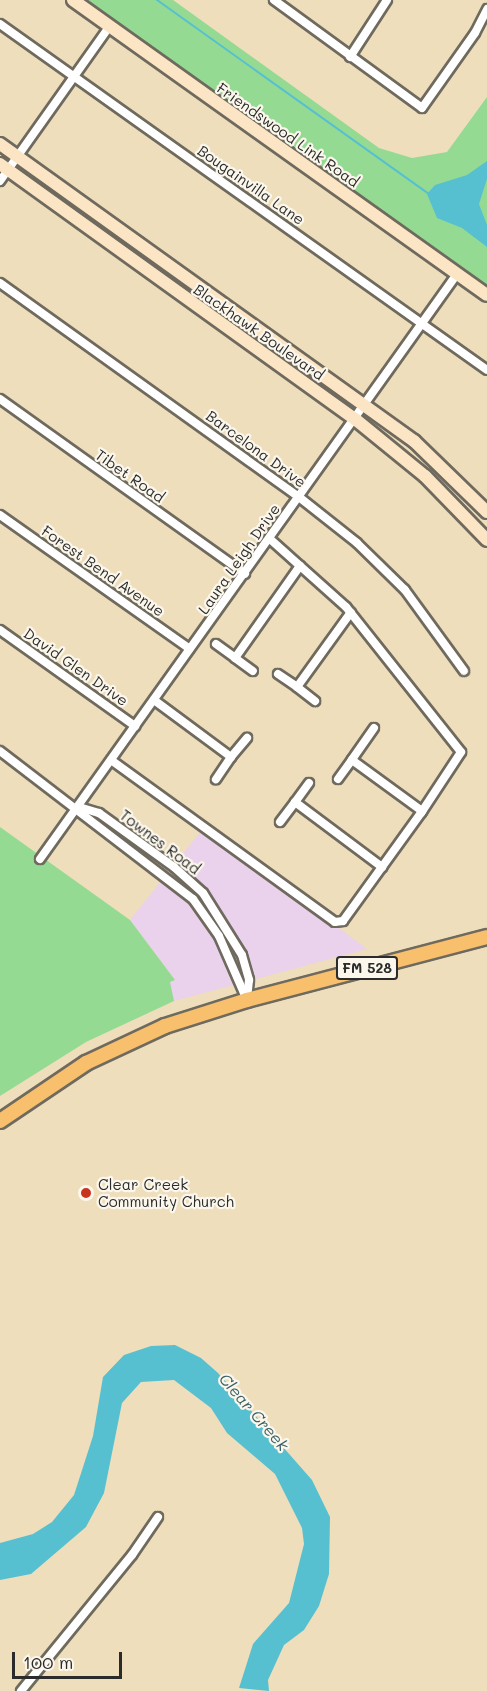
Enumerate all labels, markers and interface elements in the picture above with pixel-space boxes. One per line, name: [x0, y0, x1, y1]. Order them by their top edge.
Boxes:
street label: Friendswood Link Road: [213, 79, 363, 191]
street label: Bougainvilla Lane: [194, 141, 308, 229]
street label: Blackhawk Boulevard: [190, 280, 328, 384]
street label: Barcelona Drive: [203, 407, 309, 491]
street label: Tibet Road: [92, 446, 168, 506]
street label: Laura Leigh Drive: [194, 500, 284, 618]
street label: Forest Bend Avenue: [38, 522, 168, 620]
street label: David Glen Drive: [20, 624, 132, 710]
street label: Townes Road: [116, 806, 204, 878]
road number: FM 528: [336, 957, 398, 979]
place label: Clear Creek Community Church: [98, 1175, 234, 1210]
marker: Clear Creek Community Church: [79, 1186, 93, 1200]
water label: Clear Creek: [215, 1369, 293, 1455]
scale bar: [15, 1640, 124, 1678]
text: 100 m: [23, 1650, 73, 1674]

